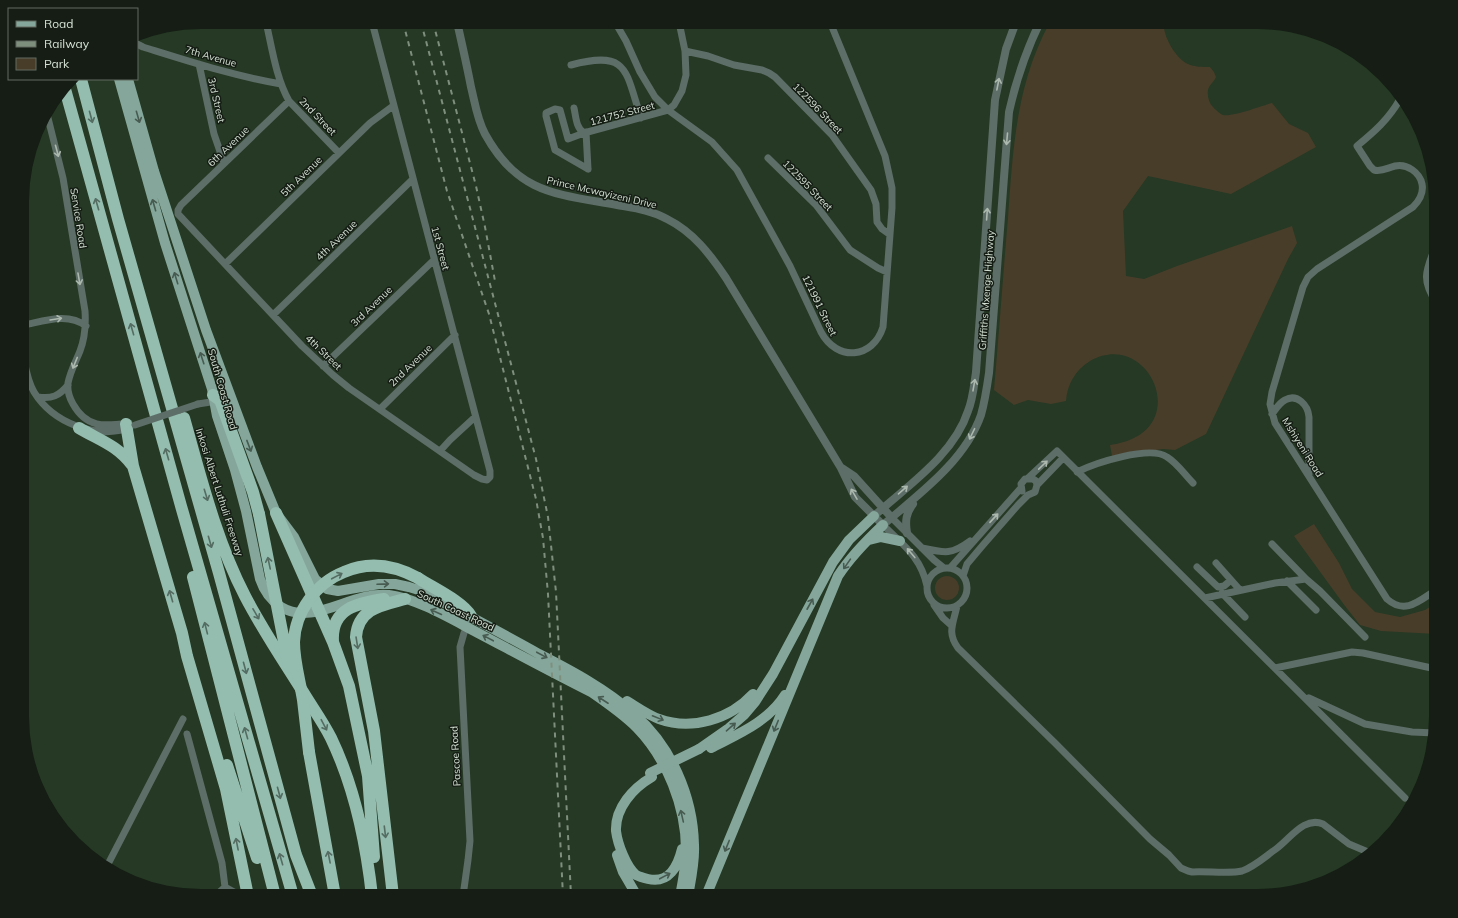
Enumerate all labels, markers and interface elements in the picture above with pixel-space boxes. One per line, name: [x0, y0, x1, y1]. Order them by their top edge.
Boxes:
legend: [8, 8, 138, 80]
text: Road: [44, 16, 73, 31]
text: Railway: [44, 36, 90, 51]
street label: 7th Avenue: [184, 43, 238, 70]
text: Park: [44, 56, 70, 71]
street label: 3rd Street: [205, 76, 228, 124]
one-way arrow: [994, 78, 1002, 91]
street label: 122596 Street: [790, 80, 846, 137]
street label: 2nd Street: [296, 95, 339, 139]
street label: 121752 Street: [588, 99, 656, 128]
one-way arrow: [88, 110, 95, 123]
one-way arrow: [135, 110, 142, 123]
street label: 6th Avenue: [205, 123, 252, 169]
one-way arrow: [1003, 132, 1010, 145]
one-way arrow: [53, 145, 61, 158]
street label: 5th Avenue: [278, 153, 325, 199]
street label: 122595 Street: [780, 157, 836, 214]
street label: Prince Mcwayizeni Drive: [546, 173, 658, 211]
street label: Service Road: [67, 187, 90, 249]
one-way arrow: [93, 198, 100, 211]
one-way arrow: [150, 199, 157, 212]
one-way arrow: [983, 208, 990, 221]
street label: 4th Avenue: [313, 217, 360, 263]
street label: 1st Street: [428, 225, 453, 272]
street label: Griffiths Mxenge Highway: [976, 229, 997, 350]
one-way arrow: [76, 272, 84, 285]
one-way arrow: [172, 272, 179, 285]
street label: 121991 Street: [799, 273, 840, 338]
street label: 3rd Avenue: [348, 283, 395, 329]
one-way arrow: [49, 315, 62, 323]
one-way arrow: [128, 323, 135, 336]
street label: 4th Street: [303, 332, 345, 373]
street label: 2nd Avenue: [386, 341, 435, 389]
street label: South Coast Road: [205, 347, 240, 431]
one-way arrow: [197, 352, 205, 364]
one-way arrow: [71, 356, 79, 368]
one-way arrow: [970, 379, 978, 392]
street label: Mshiyeni Road: [1279, 415, 1326, 479]
street label: Inkosi Albert Luthuli Freeway: [193, 427, 247, 558]
one-way arrow: [968, 428, 975, 440]
one-way arrow: [246, 440, 254, 452]
one-way arrow: [162, 448, 170, 461]
one-way arrow: [1038, 460, 1048, 470]
one-way arrow: [898, 486, 909, 495]
one-way arrow: [203, 488, 210, 501]
one-way arrow: [850, 488, 858, 500]
one-way arrow: [989, 513, 999, 523]
one-way arrow: [207, 536, 214, 549]
one-way arrow: [907, 547, 916, 558]
one-way arrow: [265, 557, 273, 570]
one-way arrow: [843, 558, 851, 569]
one-way arrow: [330, 571, 342, 579]
one-way arrow: [377, 581, 390, 588]
street label: South Coast Road: [415, 587, 496, 634]
one-way arrow: [167, 590, 174, 603]
one-way arrow: [807, 598, 815, 610]
one-way arrow: [252, 608, 260, 620]
one-way arrow: [431, 608, 443, 615]
one-way arrow: [202, 621, 209, 634]
one-way arrow: [483, 634, 495, 642]
one-way arrow: [353, 636, 361, 649]
one-way arrow: [536, 652, 548, 659]
one-way arrow: [242, 661, 249, 674]
one-way arrow: [597, 696, 608, 704]
one-way arrow: [651, 714, 663, 722]
one-way arrow: [320, 719, 328, 731]
one-way arrow: [772, 719, 780, 731]
one-way arrow: [725, 722, 736, 731]
street label: Pascoe Road: [447, 725, 464, 786]
one-way arrow: [242, 727, 249, 740]
one-way arrow: [276, 786, 283, 799]
one-way arrow: [677, 810, 685, 823]
one-way arrow: [381, 825, 389, 838]
one-way arrow: [233, 838, 241, 851]
one-way arrow: [723, 839, 730, 851]
one-way arrow: [324, 851, 332, 864]
one-way arrow: [277, 852, 284, 865]
one-way arrow: [659, 872, 671, 879]

